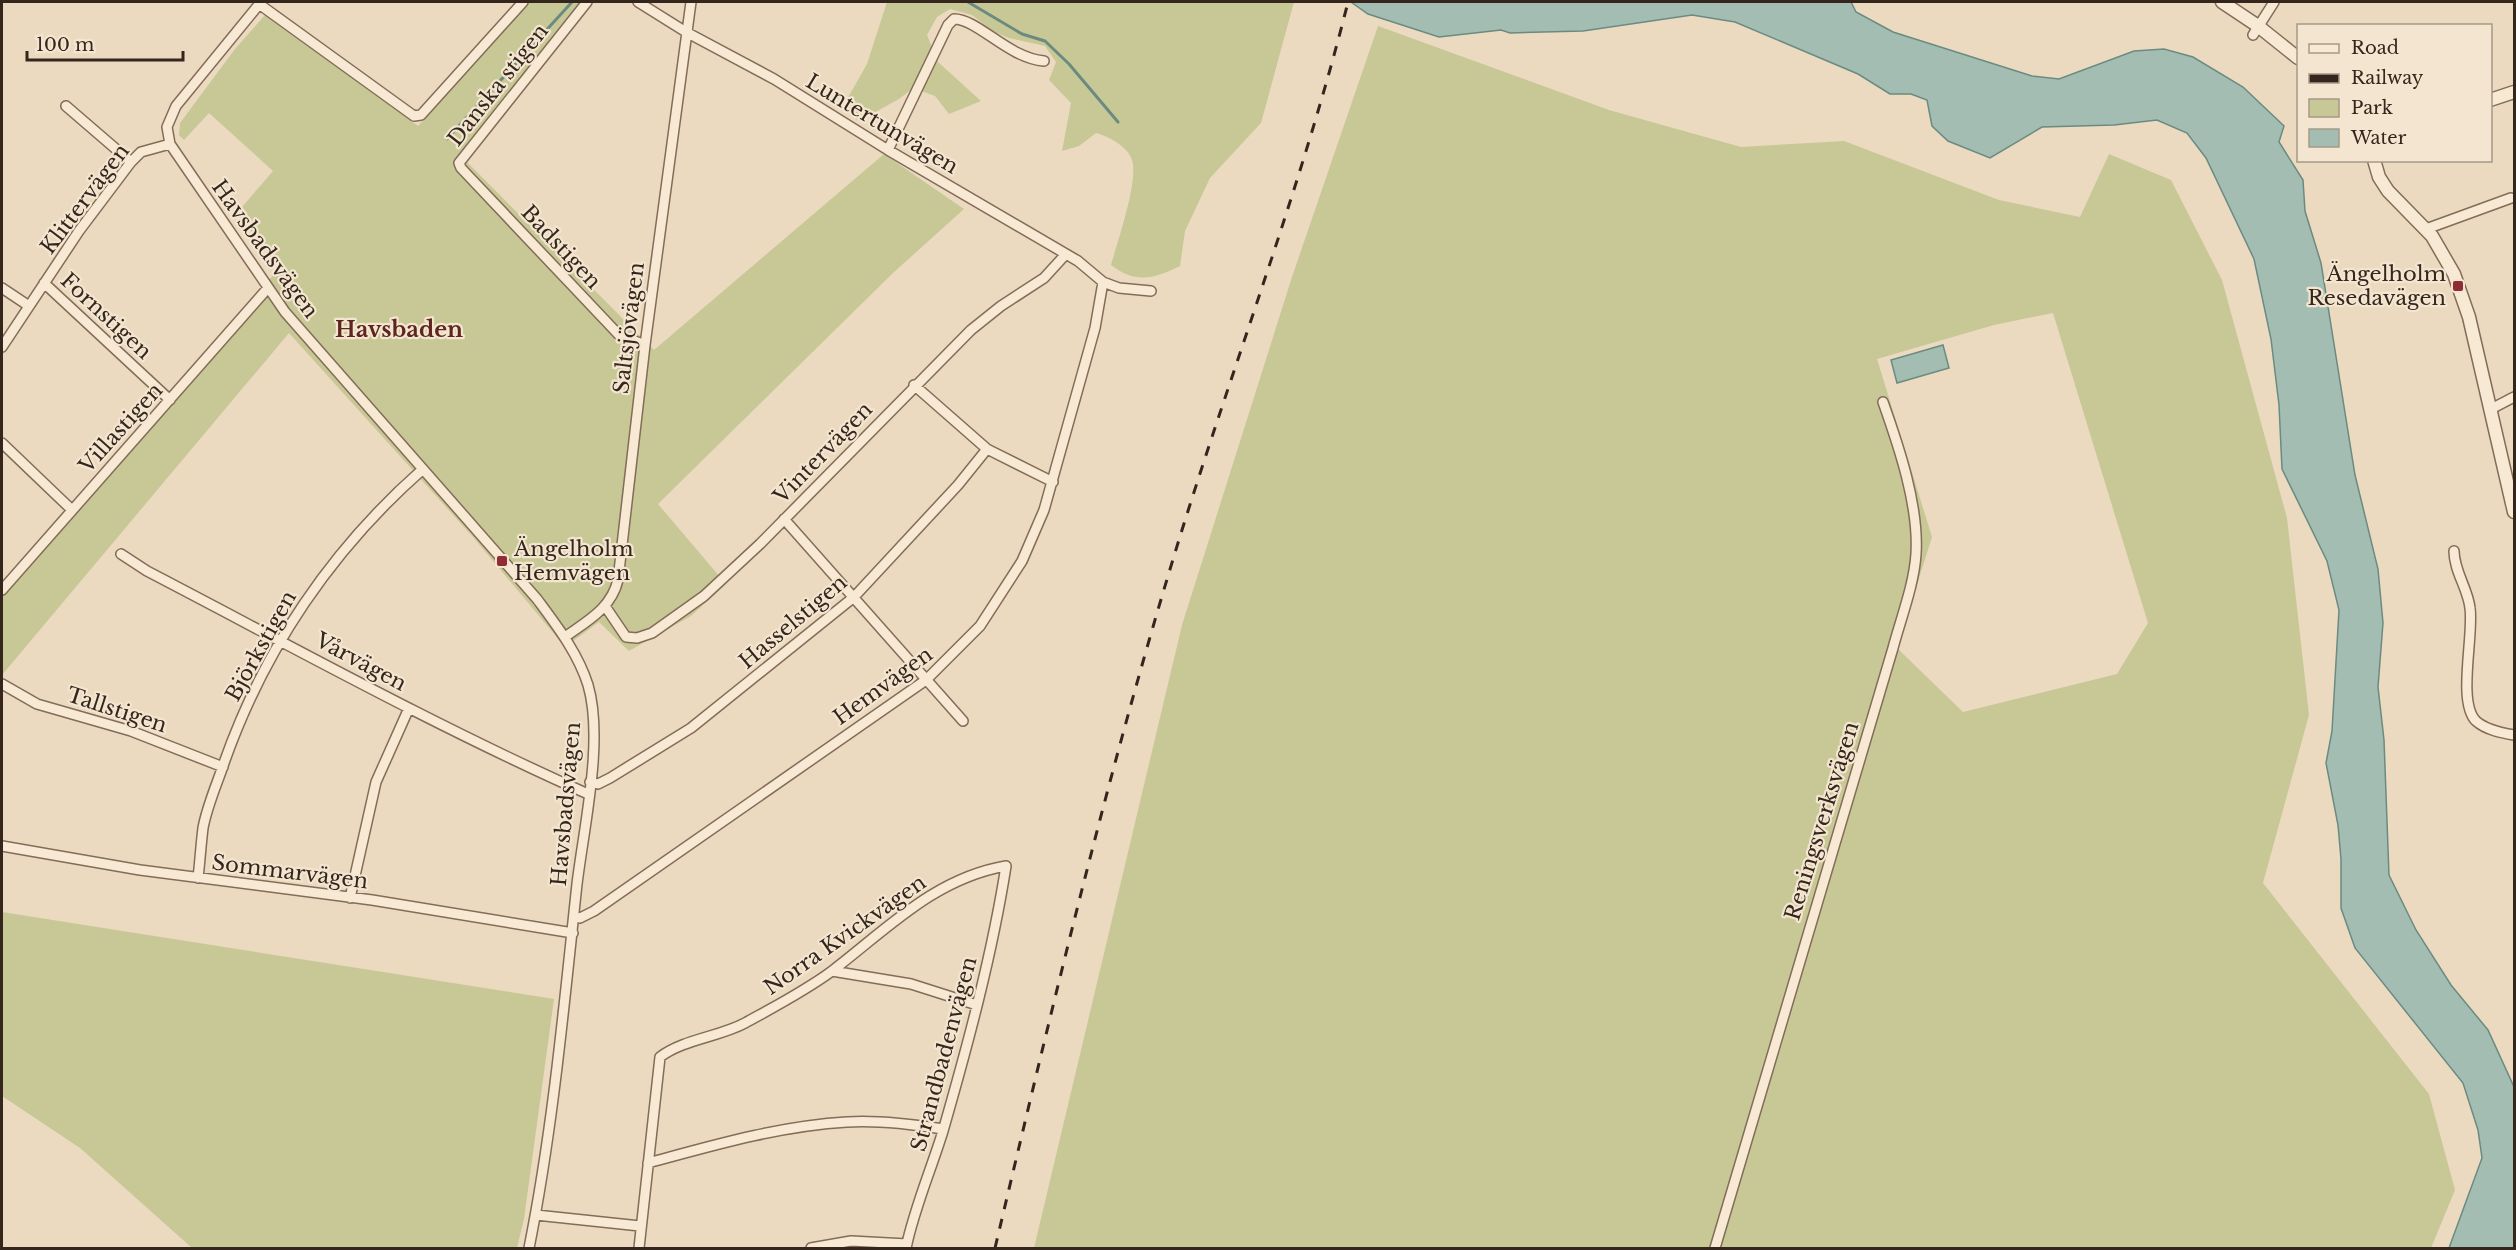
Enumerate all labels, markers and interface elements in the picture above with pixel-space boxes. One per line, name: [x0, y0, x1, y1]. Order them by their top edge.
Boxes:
street label: Danska stigen: [442, 19, 554, 151]
scale bar: [27, 24, 183, 62]
legend: [2297, 24, 2492, 162]
text: 100 m: [36, 34, 94, 56]
text: Road: [2351, 37, 2399, 59]
text: Railway: [2351, 67, 2424, 89]
street label: Luntertunvägen: [801, 68, 963, 180]
text: Park: [2351, 97, 2393, 119]
text: Water: [2350, 127, 2407, 149]
street label: Klittervägen: [35, 139, 135, 259]
street label: Havsbadsvägen: [206, 175, 324, 323]
street label: Badstigen: [516, 200, 606, 294]
street label: Saltsjövägen: [608, 261, 650, 395]
place label: Ängelholm Resedavägen: [2307, 261, 2446, 311]
street label: Fornstigen: [55, 267, 157, 365]
marker: Ängelholm Resedavägen: [2451, 279, 2465, 293]
district label: Havsbaden: [335, 316, 463, 343]
street label: Villastigen: [73, 378, 168, 479]
street label: Vintervägen: [767, 397, 878, 510]
place label: Ängelholm Hemvägen: [513, 536, 634, 586]
marker: Ängelholm Hemvägen: [495, 554, 509, 568]
street label: Hasselstigen: [734, 569, 852, 675]
street label: Björkstigen: [220, 586, 302, 706]
street label: Vårvägen: [310, 627, 411, 697]
street label: Hemvägen: [828, 641, 938, 731]
street label: Tallstigen: [64, 682, 170, 738]
street label: Reningsverksvägen: [1779, 719, 1865, 923]
street label: Havsbadsvägen: [546, 721, 586, 887]
street label: Sommarvägen: [210, 850, 370, 894]
street label: Norra Kvickvägen: [759, 869, 931, 1001]
street label: Strandbadenvägen: [905, 954, 983, 1154]

